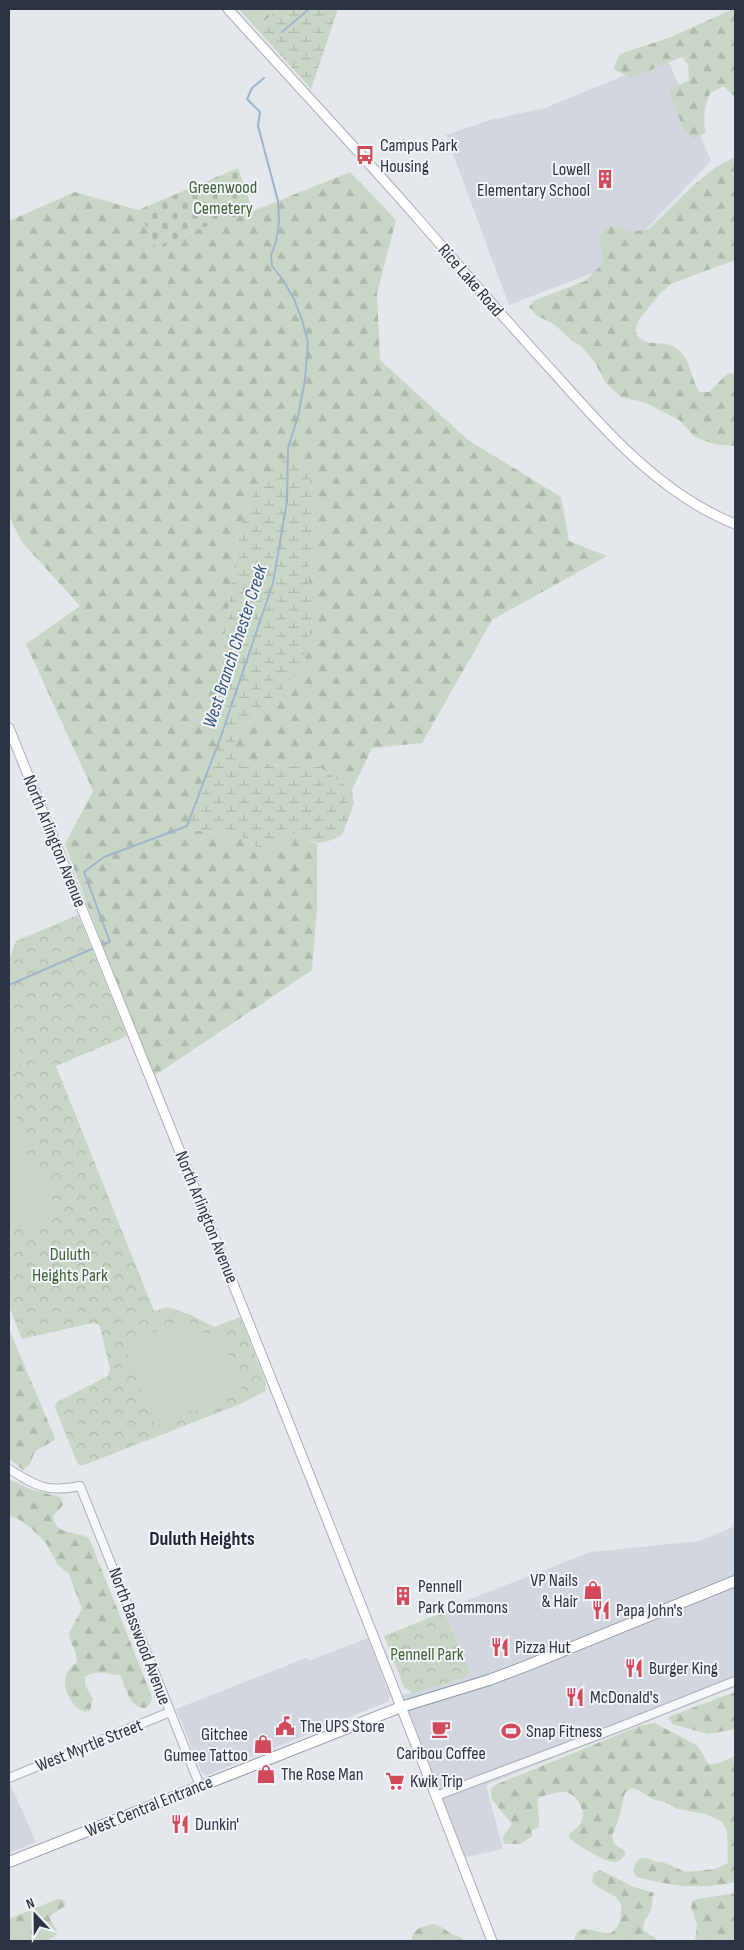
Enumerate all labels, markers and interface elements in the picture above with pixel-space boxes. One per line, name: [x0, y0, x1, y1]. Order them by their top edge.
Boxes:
place label: Campus Park Housing: [380, 135, 458, 177]
bus stop icon: Campus Park Housing: [354, 144, 376, 166]
place label: Lowell Elementary School: [477, 159, 590, 201]
building icon: Lowell Elementary School: [594, 168, 616, 190]
park label: Greenwood Cemetery: [189, 177, 257, 219]
street label: Rice Lake Road: [433, 240, 508, 321]
water label: West Branch Chester Creek: [198, 561, 273, 731]
street label: North Arlington Avenue: [18, 772, 91, 910]
street label: North Arlington Avenue: [170, 1148, 243, 1286]
park label: Duluth Heights Park: [32, 1244, 108, 1286]
district label: Duluth Heights: [149, 1527, 255, 1551]
street label: North Basswood Avenue: [104, 1565, 175, 1708]
place label: VP Nails & Hair: [530, 1570, 578, 1612]
place label: Pennell Park Commons: [418, 1576, 508, 1618]
shop icon: VP Nails & Hair: [582, 1579, 604, 1601]
building icon: Pennell Park Commons: [392, 1585, 414, 1607]
restaurant icon: Papa John's: [590, 1599, 612, 1621]
place label: Papa John's: [616, 1600, 683, 1621]
restaurant icon: Pizza Hut: [489, 1636, 511, 1658]
place label: Pizza Hut: [515, 1637, 571, 1658]
park label: Pennell Park: [390, 1644, 464, 1665]
restaurant icon: Burger King: [623, 1657, 645, 1679]
place label: Burger King: [649, 1658, 718, 1679]
restaurant icon: McDonald's: [564, 1686, 586, 1708]
place label: McDonald's: [590, 1687, 659, 1708]
street label: West Myrtle Street: [33, 1714, 146, 1776]
public building icon: The UPS Store: [274, 1715, 296, 1737]
place label: The UPS Store: [300, 1716, 385, 1737]
cafe icon: Caribou Coffee: [430, 1718, 452, 1740]
sports icon: Snap Fitness: [500, 1720, 522, 1742]
place label: Snap Fitness: [526, 1721, 602, 1742]
place label: Gitchee Gumee Tattoo: [164, 1724, 248, 1766]
shop icon: Gitchee Gumee Tattoo: [252, 1733, 274, 1755]
place label: Caribou Coffee: [396, 1743, 486, 1764]
shop icon: The Rose Man: [255, 1763, 277, 1785]
place label: The Rose Man: [281, 1764, 363, 1785]
supermarket icon: Kwik Trip: [384, 1770, 406, 1792]
street label: West Central Entrance: [83, 1771, 216, 1842]
place label: Kwik Trip: [410, 1771, 463, 1792]
restaurant icon: Dunkin': [169, 1813, 191, 1835]
place label: Dunkin': [195, 1814, 239, 1835]
north arrow: [10, 1890, 60, 1940]
text: N: [24, 1894, 37, 1913]

